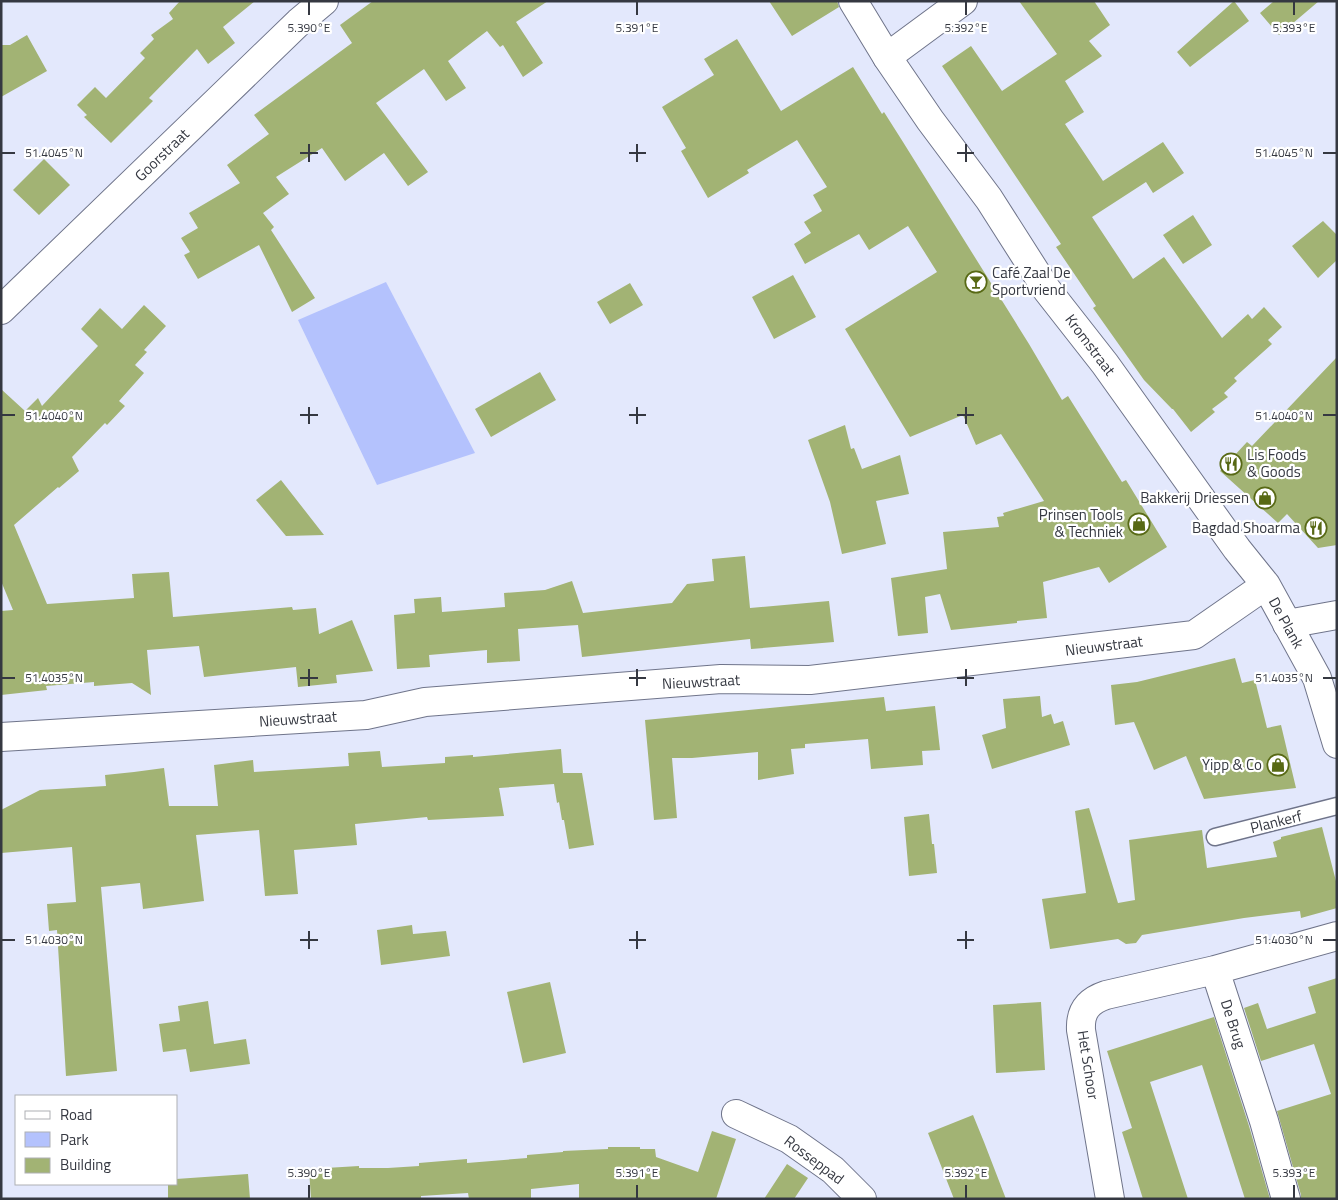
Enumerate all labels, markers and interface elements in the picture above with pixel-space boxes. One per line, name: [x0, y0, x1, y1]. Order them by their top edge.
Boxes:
text: 5.390°E: [288, 18, 331, 37]
text: 5.391°E: [616, 18, 659, 37]
text: 5.392°E: [945, 18, 988, 37]
text: 5.393°E: [1273, 18, 1316, 37]
street label: Goorstraat: [129, 122, 195, 187]
text: 51.4045°N: [25, 143, 83, 162]
text: 51.4045°N: [1255, 143, 1313, 162]
place label: Café Zaal De Sportvriend: [992, 261, 1070, 301]
bar icon: Café Zaal De Sportvriend: [964, 270, 988, 294]
street label: Kromstraat: [1060, 309, 1122, 381]
text: 51.4040°N: [25, 406, 83, 425]
text: 51.4040°N: [1255, 406, 1313, 425]
place label: Lis Foods & Goods: [1247, 443, 1306, 483]
restaurant icon: Lis Foods & Goods: [1219, 452, 1243, 476]
place label: Bakkerij Driessen: [1140, 486, 1249, 509]
shop icon: Bakkerij Driessen: [1253, 486, 1277, 510]
place label: Prinsen Tools & Techniek: [1039, 503, 1123, 543]
shop icon: Prinsen Tools & Techniek: [1127, 512, 1151, 536]
place label: Bagdad Shoarma: [1192, 516, 1300, 539]
restaurant icon: Bagdad Shoarma: [1304, 516, 1328, 540]
street label: De Plank: [1263, 593, 1310, 653]
street label: Nieuwstraat: [1064, 629, 1145, 662]
text: 51.4035°N: [25, 668, 83, 687]
street label: Nieuwstraat: [661, 668, 741, 695]
text: 51.4035°N: [1255, 668, 1313, 687]
street label: Nieuwstraat: [258, 704, 338, 733]
place label: Yipp & Co: [1202, 753, 1262, 776]
shop icon: Yipp & Co: [1266, 753, 1290, 777]
street label: Plankerf: [1248, 804, 1304, 839]
text: 51.4030°N: [25, 930, 83, 949]
text: 51.4030°N: [1255, 930, 1313, 949]
street label: De Brug: [1215, 996, 1252, 1052]
street label: Het Schoor: [1072, 1029, 1105, 1101]
legend: [15, 1095, 178, 1185]
text: Road: [60, 1103, 92, 1126]
text: Park: [60, 1128, 89, 1151]
street label: Rosseppad: [780, 1129, 849, 1190]
text: Building: [60, 1153, 111, 1176]
text: 5.390°E: [288, 1163, 331, 1182]
text: 5.391°E: [616, 1163, 659, 1182]
text: 5.392°E: [945, 1163, 988, 1182]
text: 5.393°E: [1273, 1163, 1316, 1182]

